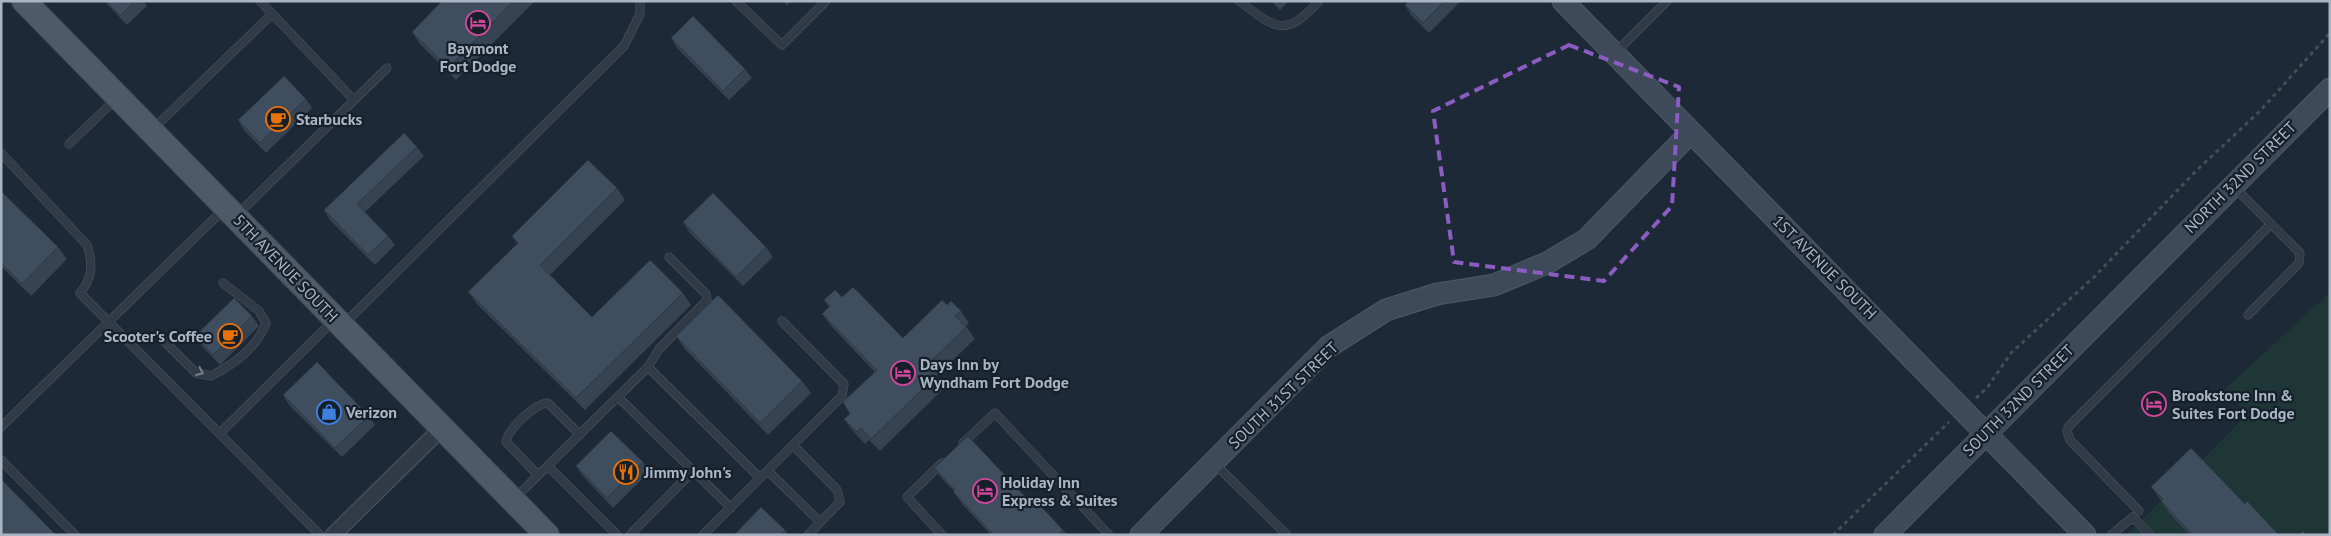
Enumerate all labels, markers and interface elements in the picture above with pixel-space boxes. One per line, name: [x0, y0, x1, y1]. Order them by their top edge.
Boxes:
hotel icon: Baymont Fort Dodge: [465, 10, 491, 36]
place label: Baymont Fort Dodge: [440, 38, 516, 76]
cafe icon: Starbucks: [265, 106, 291, 132]
place label: Starbucks: [296, 109, 363, 129]
street label: NORTH 32ND STREET: [2180, 117, 2300, 237]
street label: 5TH AVENUE SOUTH: [229, 210, 343, 326]
street label: 1ST AVENUE SOUTH: [1769, 211, 1881, 323]
cafe icon: Scooter's Coffee: [217, 323, 243, 349]
place label: Scooter's Coffee: [104, 326, 212, 346]
street label: SOUTH 31ST STREET: [1224, 337, 1342, 453]
street label: SOUTH 32ND STREET: [1958, 340, 2078, 460]
place label: Days Inn by Wyndham Fort Dodge: [920, 354, 1069, 392]
hotel icon: Days Inn by Wyndham Fort Dodge: [890, 360, 916, 386]
one-way arrow: [195, 366, 204, 377]
place label: Brookstone Inn & Suites Fort Dodge: [2172, 385, 2295, 423]
hotel icon: Brookstone Inn & Suites Fort Dodge: [2141, 391, 2167, 417]
shop icon: Verizon: [316, 399, 342, 425]
place label: Verizon: [345, 402, 397, 422]
restaurant icon: Jimmy John's: [613, 459, 639, 485]
place label: Jimmy John's: [643, 462, 732, 482]
place label: Holiday Inn Express & Suites: [1002, 472, 1118, 510]
hotel icon: Holiday Inn Express & Suites: [972, 478, 998, 504]

